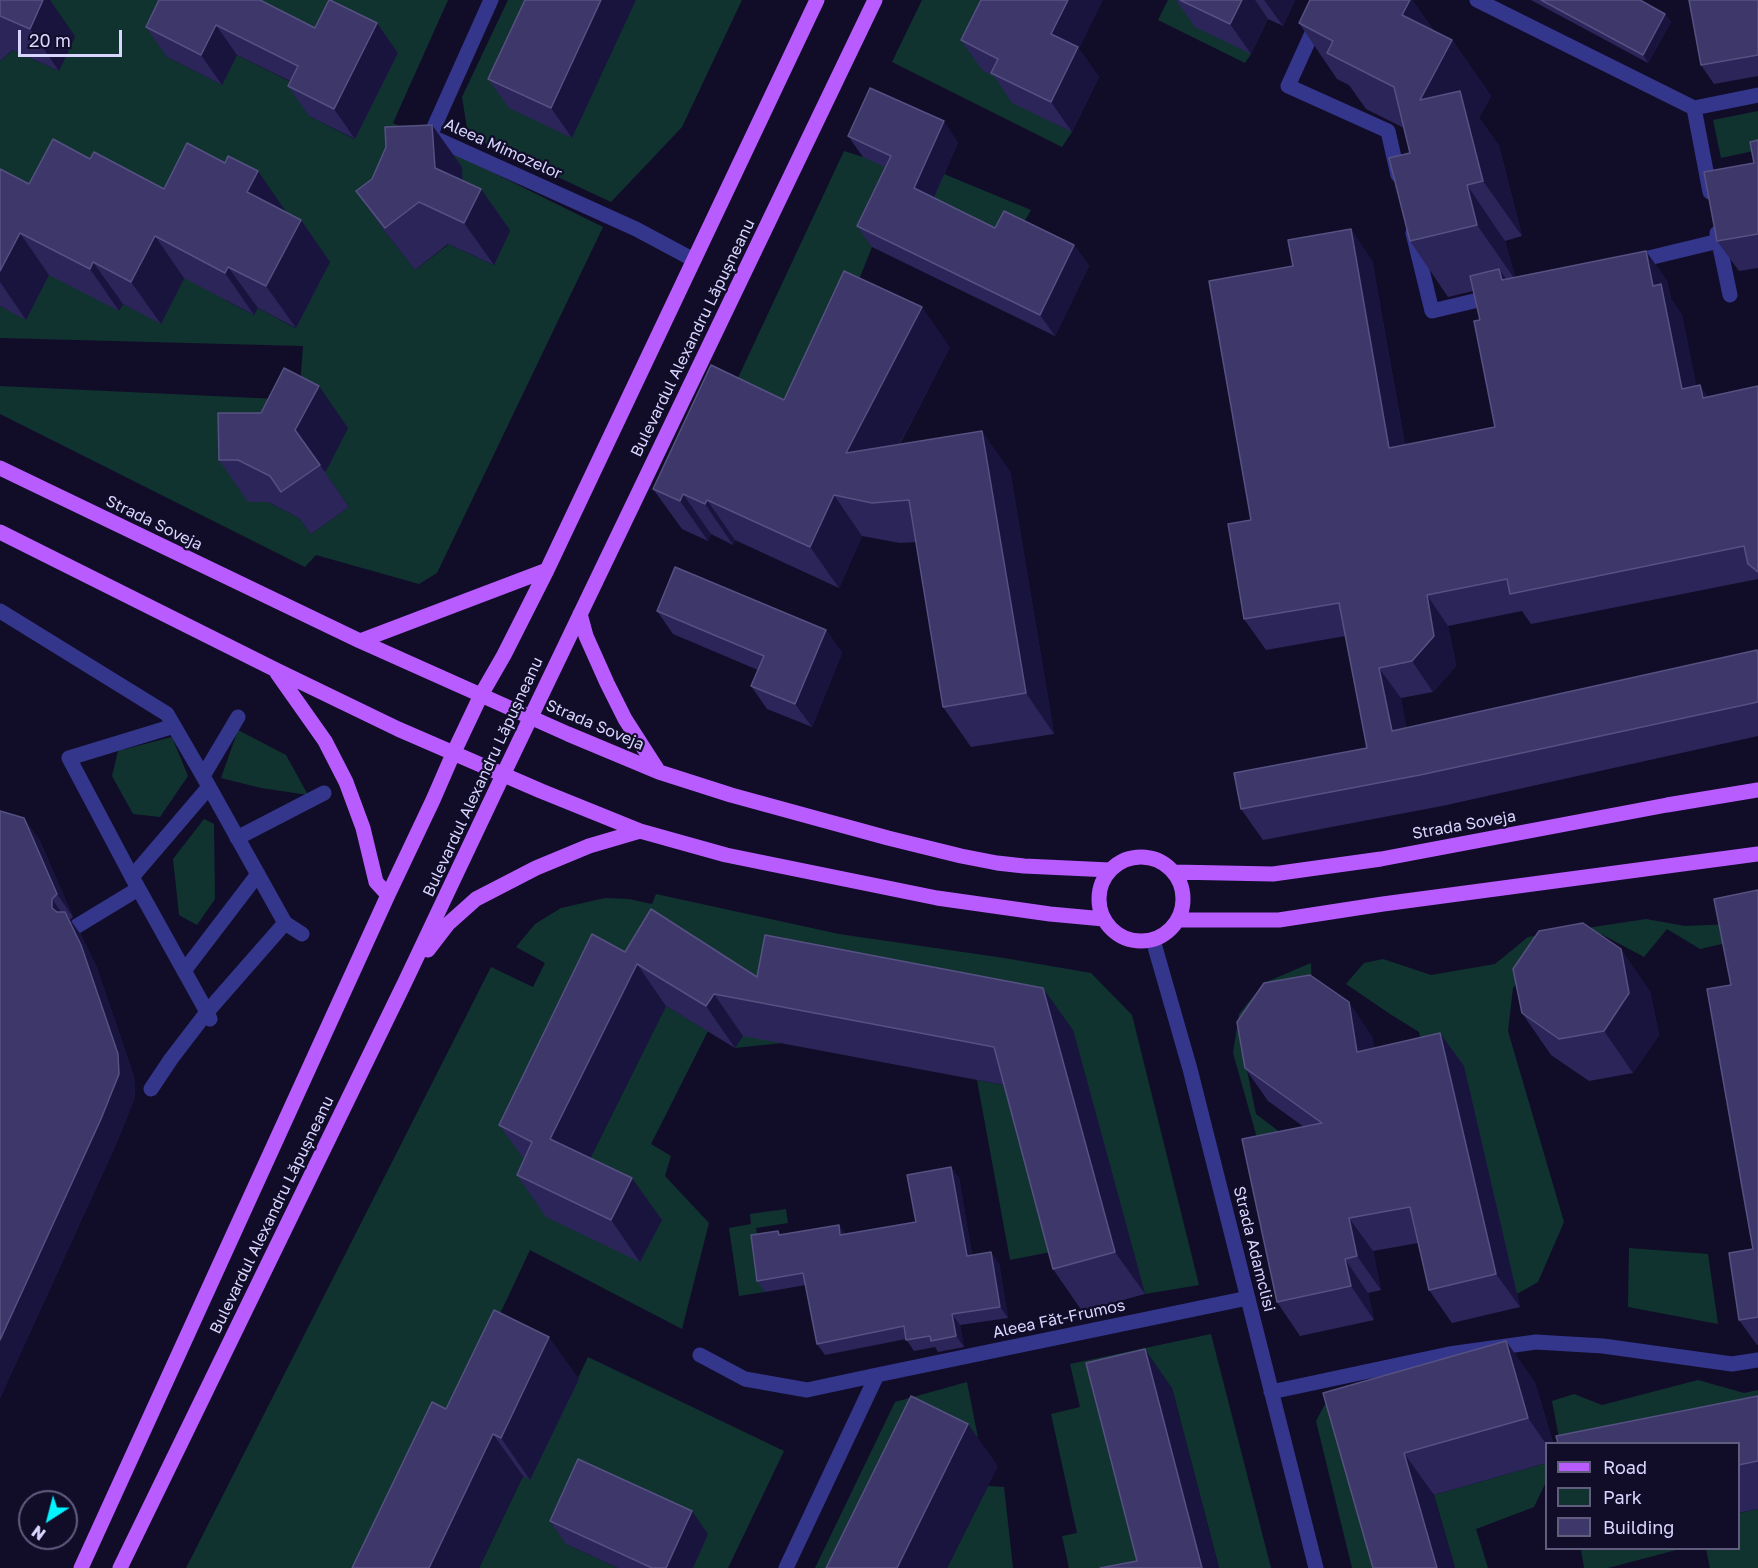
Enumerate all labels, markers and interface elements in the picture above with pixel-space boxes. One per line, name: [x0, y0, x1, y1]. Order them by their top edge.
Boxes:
scale bar: [21, 18, 124, 56]
text: 20 m: [29, 29, 71, 51]
street label: Aleea Mimozelor: [441, 114, 565, 184]
street label: Bulevardul Alexandru Lăpușneanu: [627, 216, 759, 460]
street label: Strada Soveja: [103, 491, 205, 555]
street label: Bulevardul Alexandru Lăpușneanu: [419, 654, 547, 900]
street label: Strada Soveja: [543, 696, 647, 754]
street label: Strada Soveja: [1411, 806, 1517, 844]
street label: Bulevardul Alexandru Lăpușneanu: [206, 1093, 338, 1337]
street label: Strada Adamclisi: [1229, 1184, 1279, 1314]
street label: Aleea Făt-Frumos: [991, 1296, 1127, 1342]
legend: [1545, 1442, 1740, 1550]
text: Road: [1603, 1456, 1647, 1478]
text: Park: [1603, 1486, 1642, 1508]
north arrow: [18, 1490, 78, 1550]
text: Building: [1603, 1516, 1674, 1538]
text: N: [28, 1521, 49, 1545]

